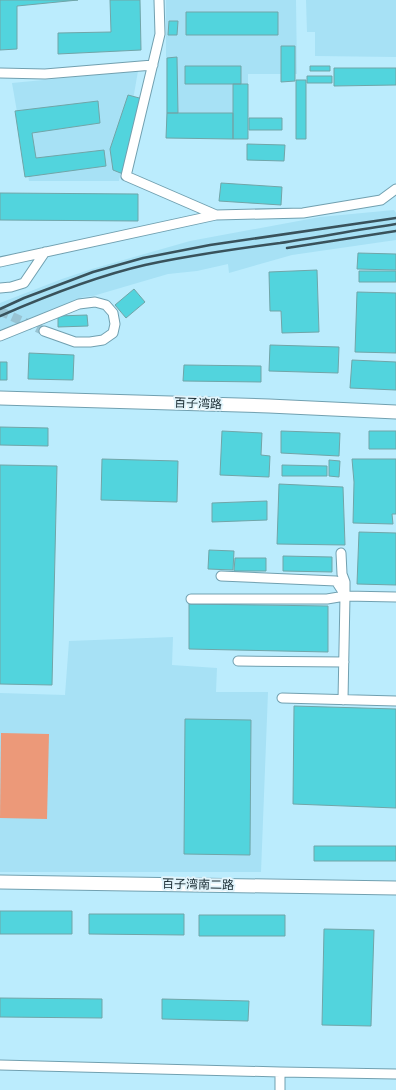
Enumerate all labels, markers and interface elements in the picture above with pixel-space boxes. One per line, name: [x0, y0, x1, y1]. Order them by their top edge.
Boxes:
street label: 百子湾路: [174, 396, 222, 412]
street label: 百子湾南二路: [162, 877, 234, 893]

